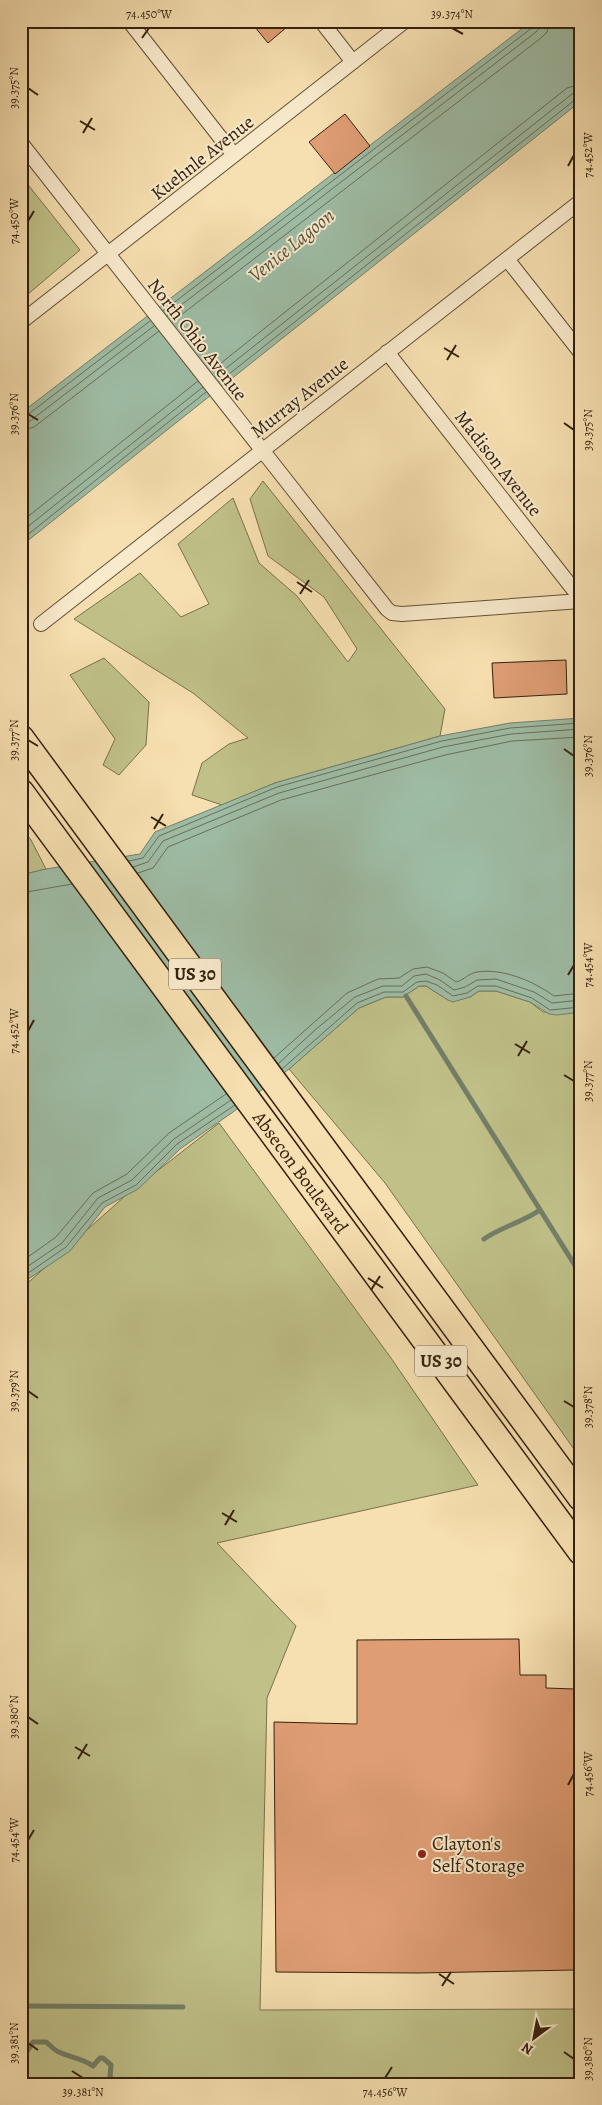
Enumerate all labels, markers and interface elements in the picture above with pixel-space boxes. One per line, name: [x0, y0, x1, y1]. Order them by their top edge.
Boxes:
text: 74.450°W: [126, 6, 173, 22]
text: 39.374°N: [431, 6, 473, 22]
text: 39.375°N: [6, 67, 22, 109]
street label: Kuehnle Avenue: [146, 109, 260, 206]
text: 74.452°W: [580, 132, 596, 178]
text: 74.450°W: [6, 197, 22, 244]
water label: Venice Lagoon: [243, 202, 340, 289]
street label: North Ohio Avenue: [141, 273, 253, 406]
street label: Murray Avenue: [245, 351, 354, 444]
text: 39.376°N: [6, 393, 22, 435]
street label: Madison Avenue: [449, 405, 548, 522]
text: 39.375°N: [580, 409, 596, 451]
text: 39.377°N: [6, 719, 22, 761]
text: 39.376°N: [580, 735, 596, 777]
text: 74.454°W: [580, 942, 596, 987]
road number: US 30: [169, 959, 221, 990]
text: 74.452°W: [6, 1008, 22, 1054]
text: 39.377°N: [580, 1060, 596, 1102]
street label: Absecon Boulevard: [246, 1105, 355, 1240]
road number: US 30: [415, 1345, 467, 1376]
text: 39.379°N: [6, 1370, 22, 1412]
text: 39.378°N: [580, 1386, 596, 1428]
text: 39.380°N: [6, 1695, 22, 1739]
text: 74.456°W: [580, 1751, 596, 1797]
text: 74.454°W: [6, 1817, 22, 1862]
place label: Clayton's Self Storage: [432, 1831, 525, 1879]
marker: Clayton's Self Storage: [416, 1848, 428, 1860]
north arrow: [510, 2012, 560, 2062]
text: 39.381°N: [6, 2022, 22, 2064]
text: 39.380°N: [580, 2037, 596, 2081]
text: N: [518, 2038, 537, 2059]
text: 39.381°N: [62, 2084, 104, 2100]
text: 74.456°W: [362, 2084, 408, 2100]

